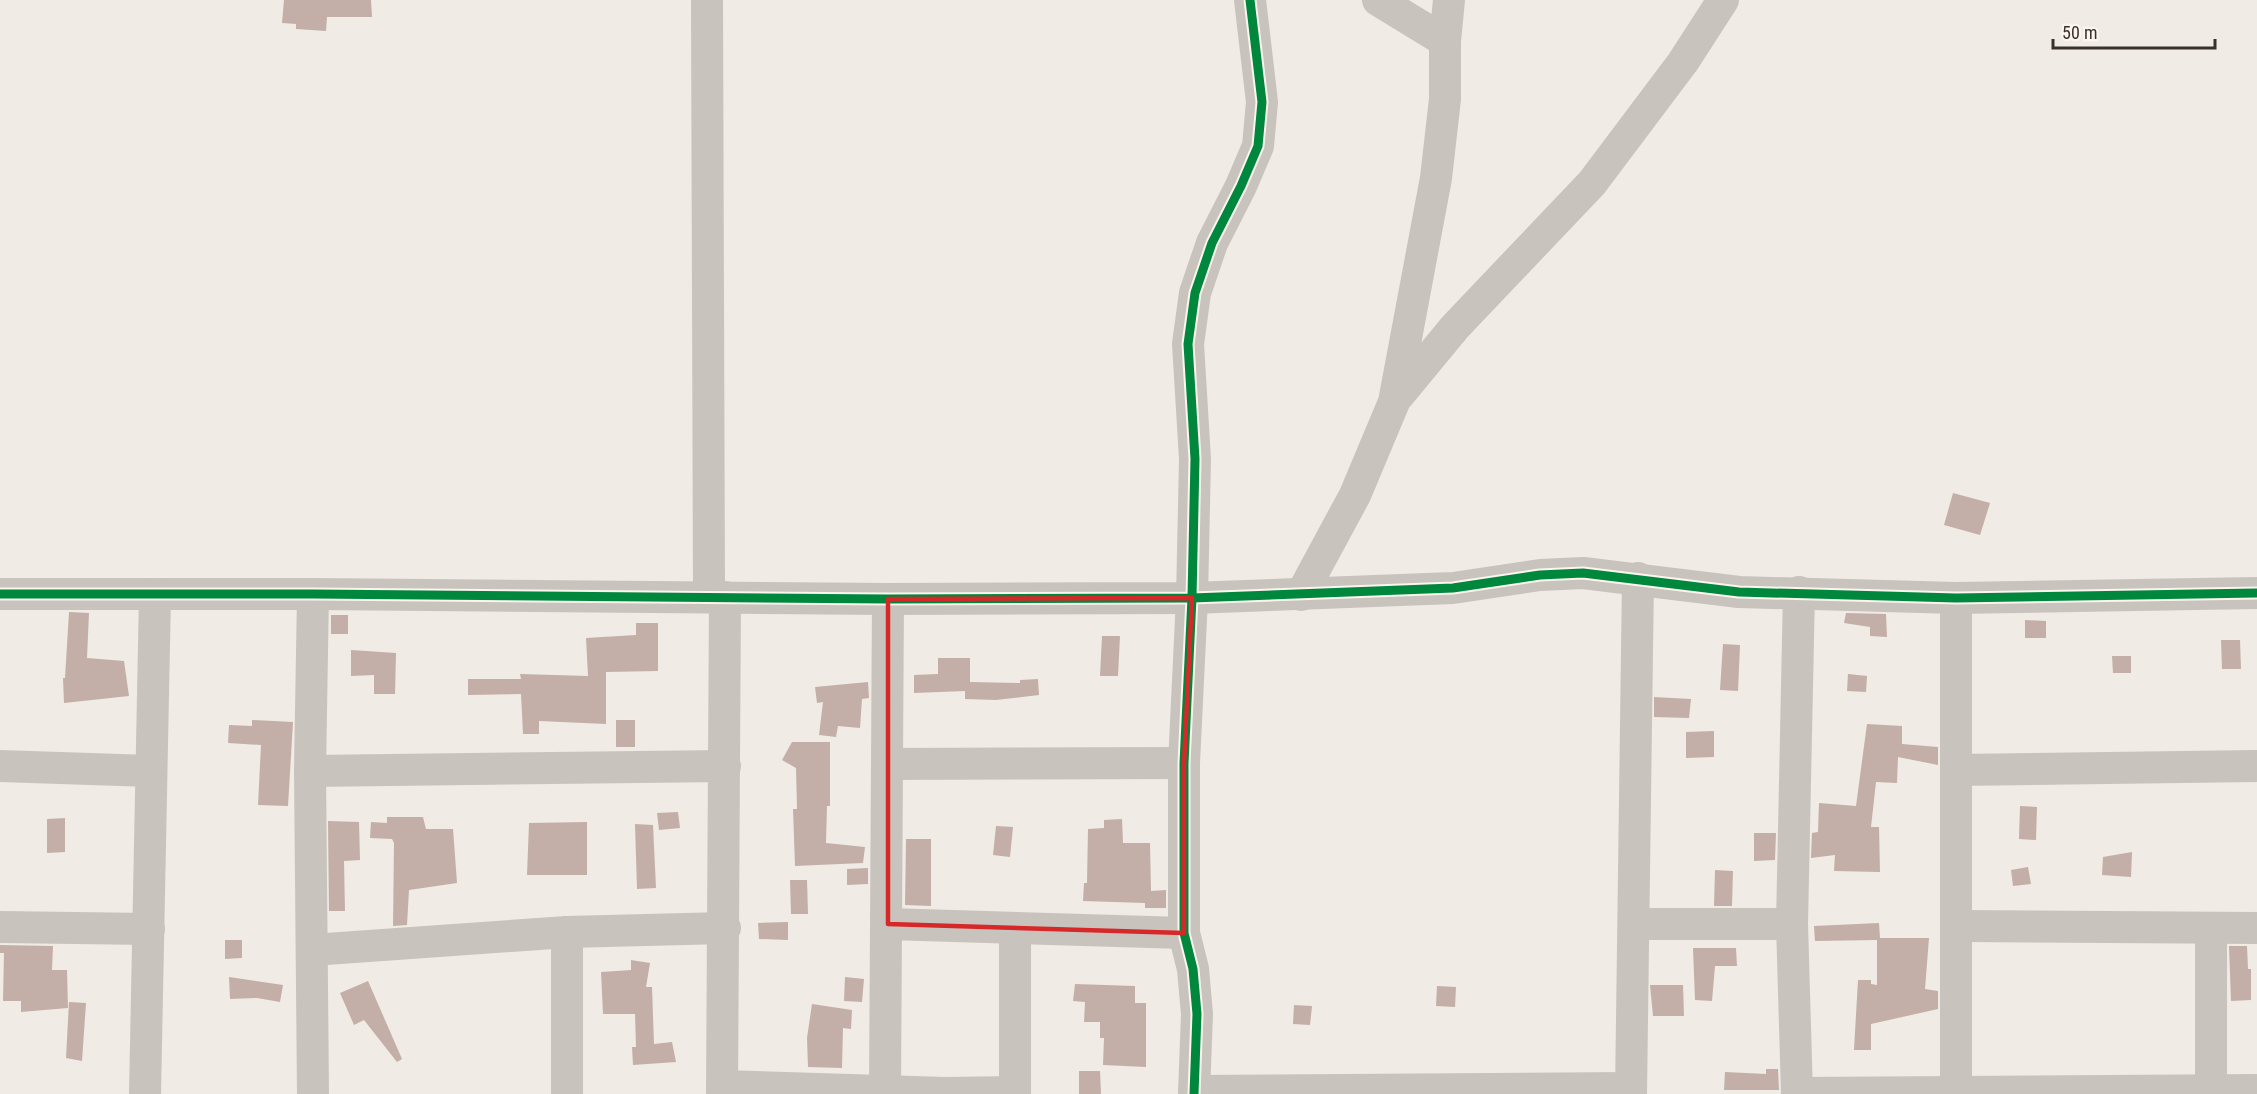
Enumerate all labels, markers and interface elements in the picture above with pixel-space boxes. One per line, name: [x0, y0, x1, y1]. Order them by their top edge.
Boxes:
scale bar: [2053, 12, 2215, 50]
text: 50 m: [2062, 22, 2097, 43]

